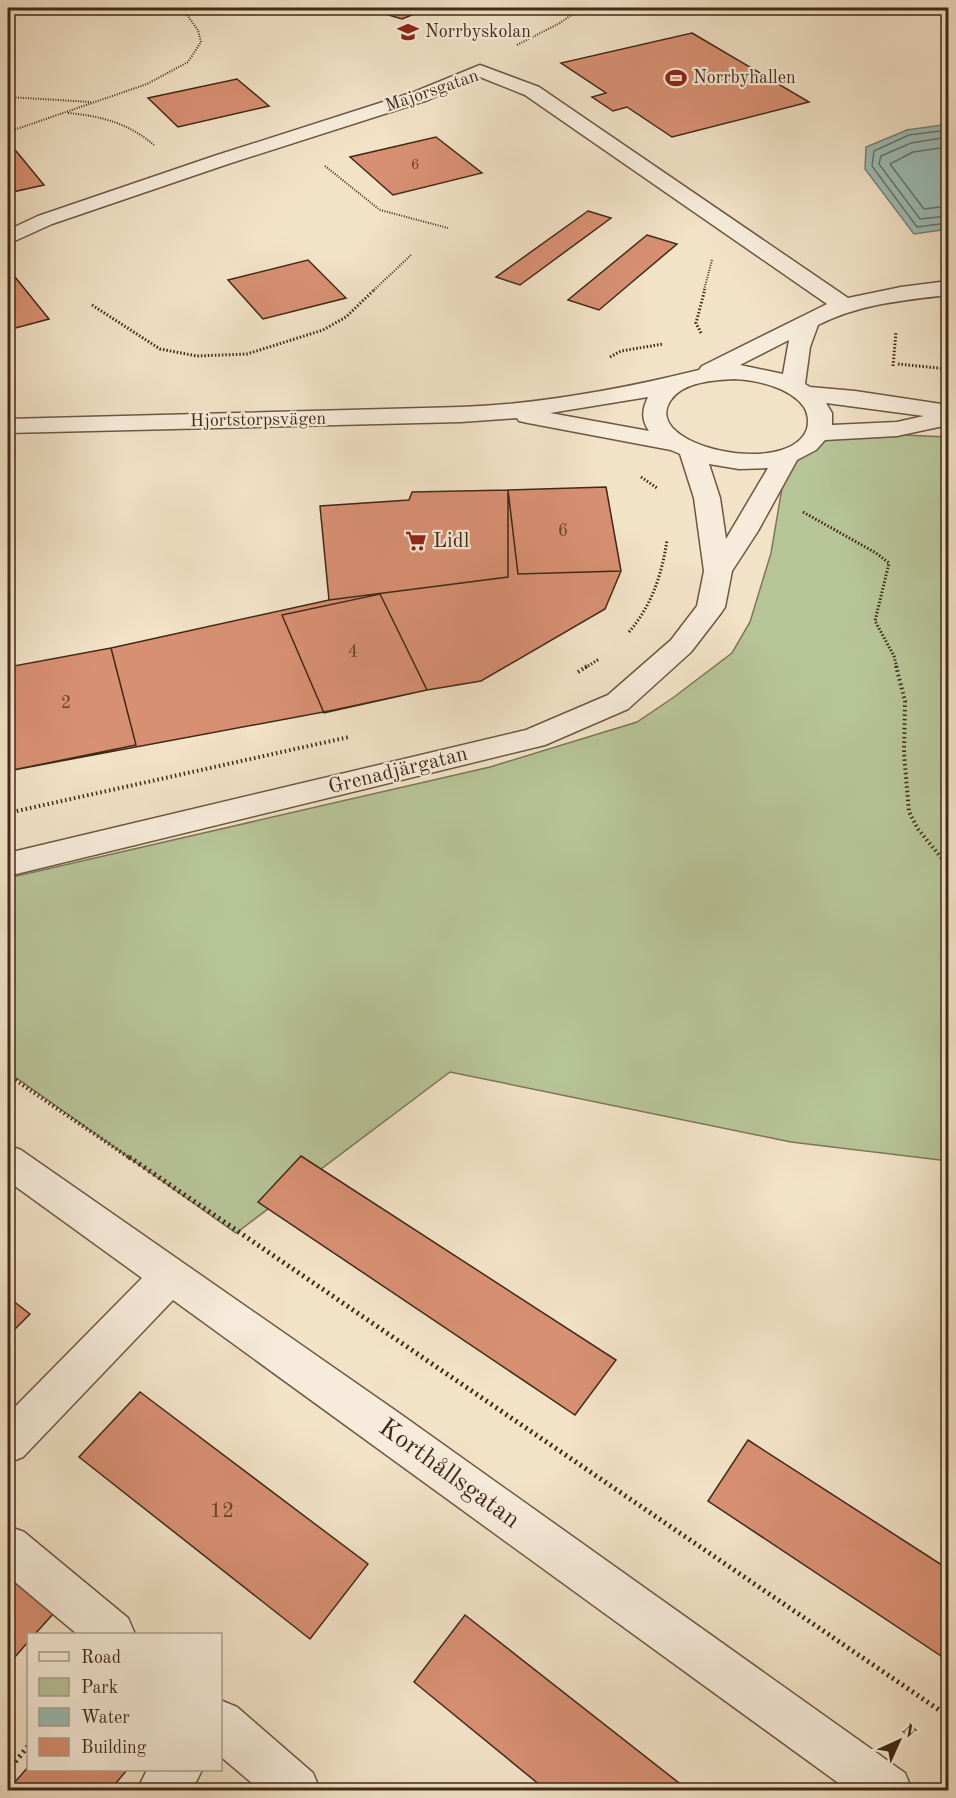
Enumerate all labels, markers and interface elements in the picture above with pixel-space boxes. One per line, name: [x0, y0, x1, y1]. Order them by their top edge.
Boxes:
school or university icon: Norrbyskolan: [396, 20, 420, 44]
place label: Norrbyskolan: [425, 23, 531, 41]
sports icon: Norrbyhallen: [664, 66, 688, 90]
street label: Majorsgatan: [383, 67, 481, 115]
place label: Norrbyhallen: [693, 69, 796, 87]
house number: 6: [411, 158, 419, 173]
street label: Hjortstorpsvägen: [190, 410, 327, 430]
house number: 6: [558, 522, 568, 540]
supermarket icon: Lidl: [404, 529, 428, 553]
place label: Lidl: [433, 531, 470, 552]
house number: 4: [348, 643, 358, 661]
house number: 2: [61, 694, 71, 712]
street label: Grenadjärgatan: [326, 744, 470, 798]
street label: Korthållsgatan: [374, 1414, 524, 1534]
house number: 12: [210, 1501, 234, 1522]
legend: [27, 1633, 222, 1771]
text: Road: [81, 1649, 121, 1667]
text: Park: [81, 1679, 118, 1697]
text: Water: [81, 1709, 130, 1727]
north arrow: [869, 1711, 929, 1771]
text: N: [898, 1722, 919, 1742]
text: Building: [81, 1739, 147, 1757]

